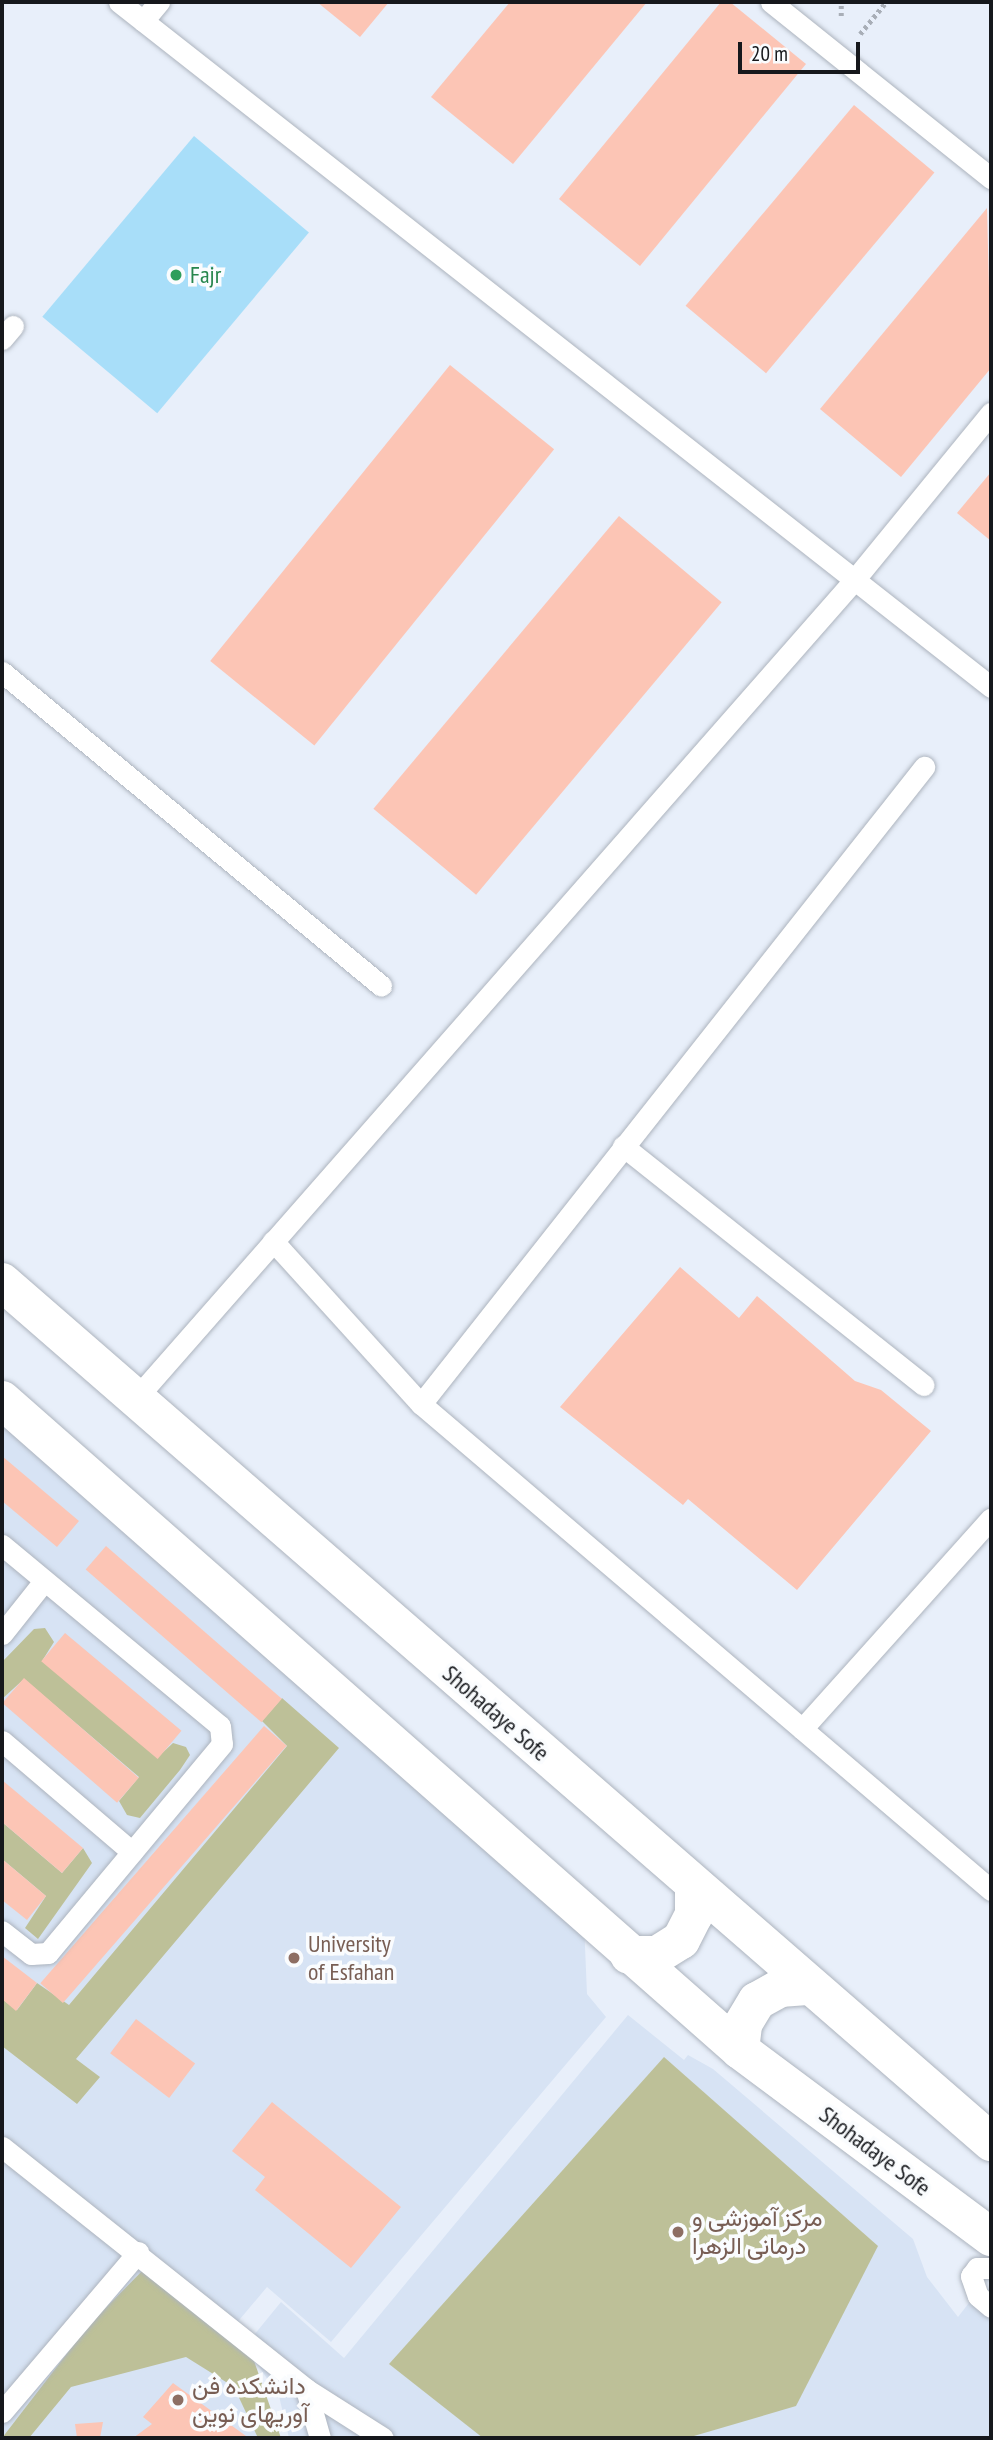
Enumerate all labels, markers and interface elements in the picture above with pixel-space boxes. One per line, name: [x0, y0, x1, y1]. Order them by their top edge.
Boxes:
scale bar: [741, 28, 864, 72]
text: 20 m: [751, 40, 788, 67]
place label: Fajr: [190, 261, 221, 289]
marker: Fajr: [168, 267, 184, 283]
street label: Shohadaye Sofe: [437, 1659, 555, 1767]
place label: University of Esfahan: [308, 1930, 394, 1986]
marker: University of Esfahan: [286, 1950, 302, 1966]
street label: Shohadaye Sofe: [814, 2100, 936, 2202]
place label: مرکز آموزشی و درمانی الزهرا: [692, 2204, 822, 2260]
marker: مرکز آموزشی و درمانی الزهرا: [670, 2224, 686, 2240]
place label: دانشکده فن آوریهای نوین: [192, 2372, 309, 2428]
marker: دانشکده فن آوریهای نوین: [170, 2392, 186, 2408]

